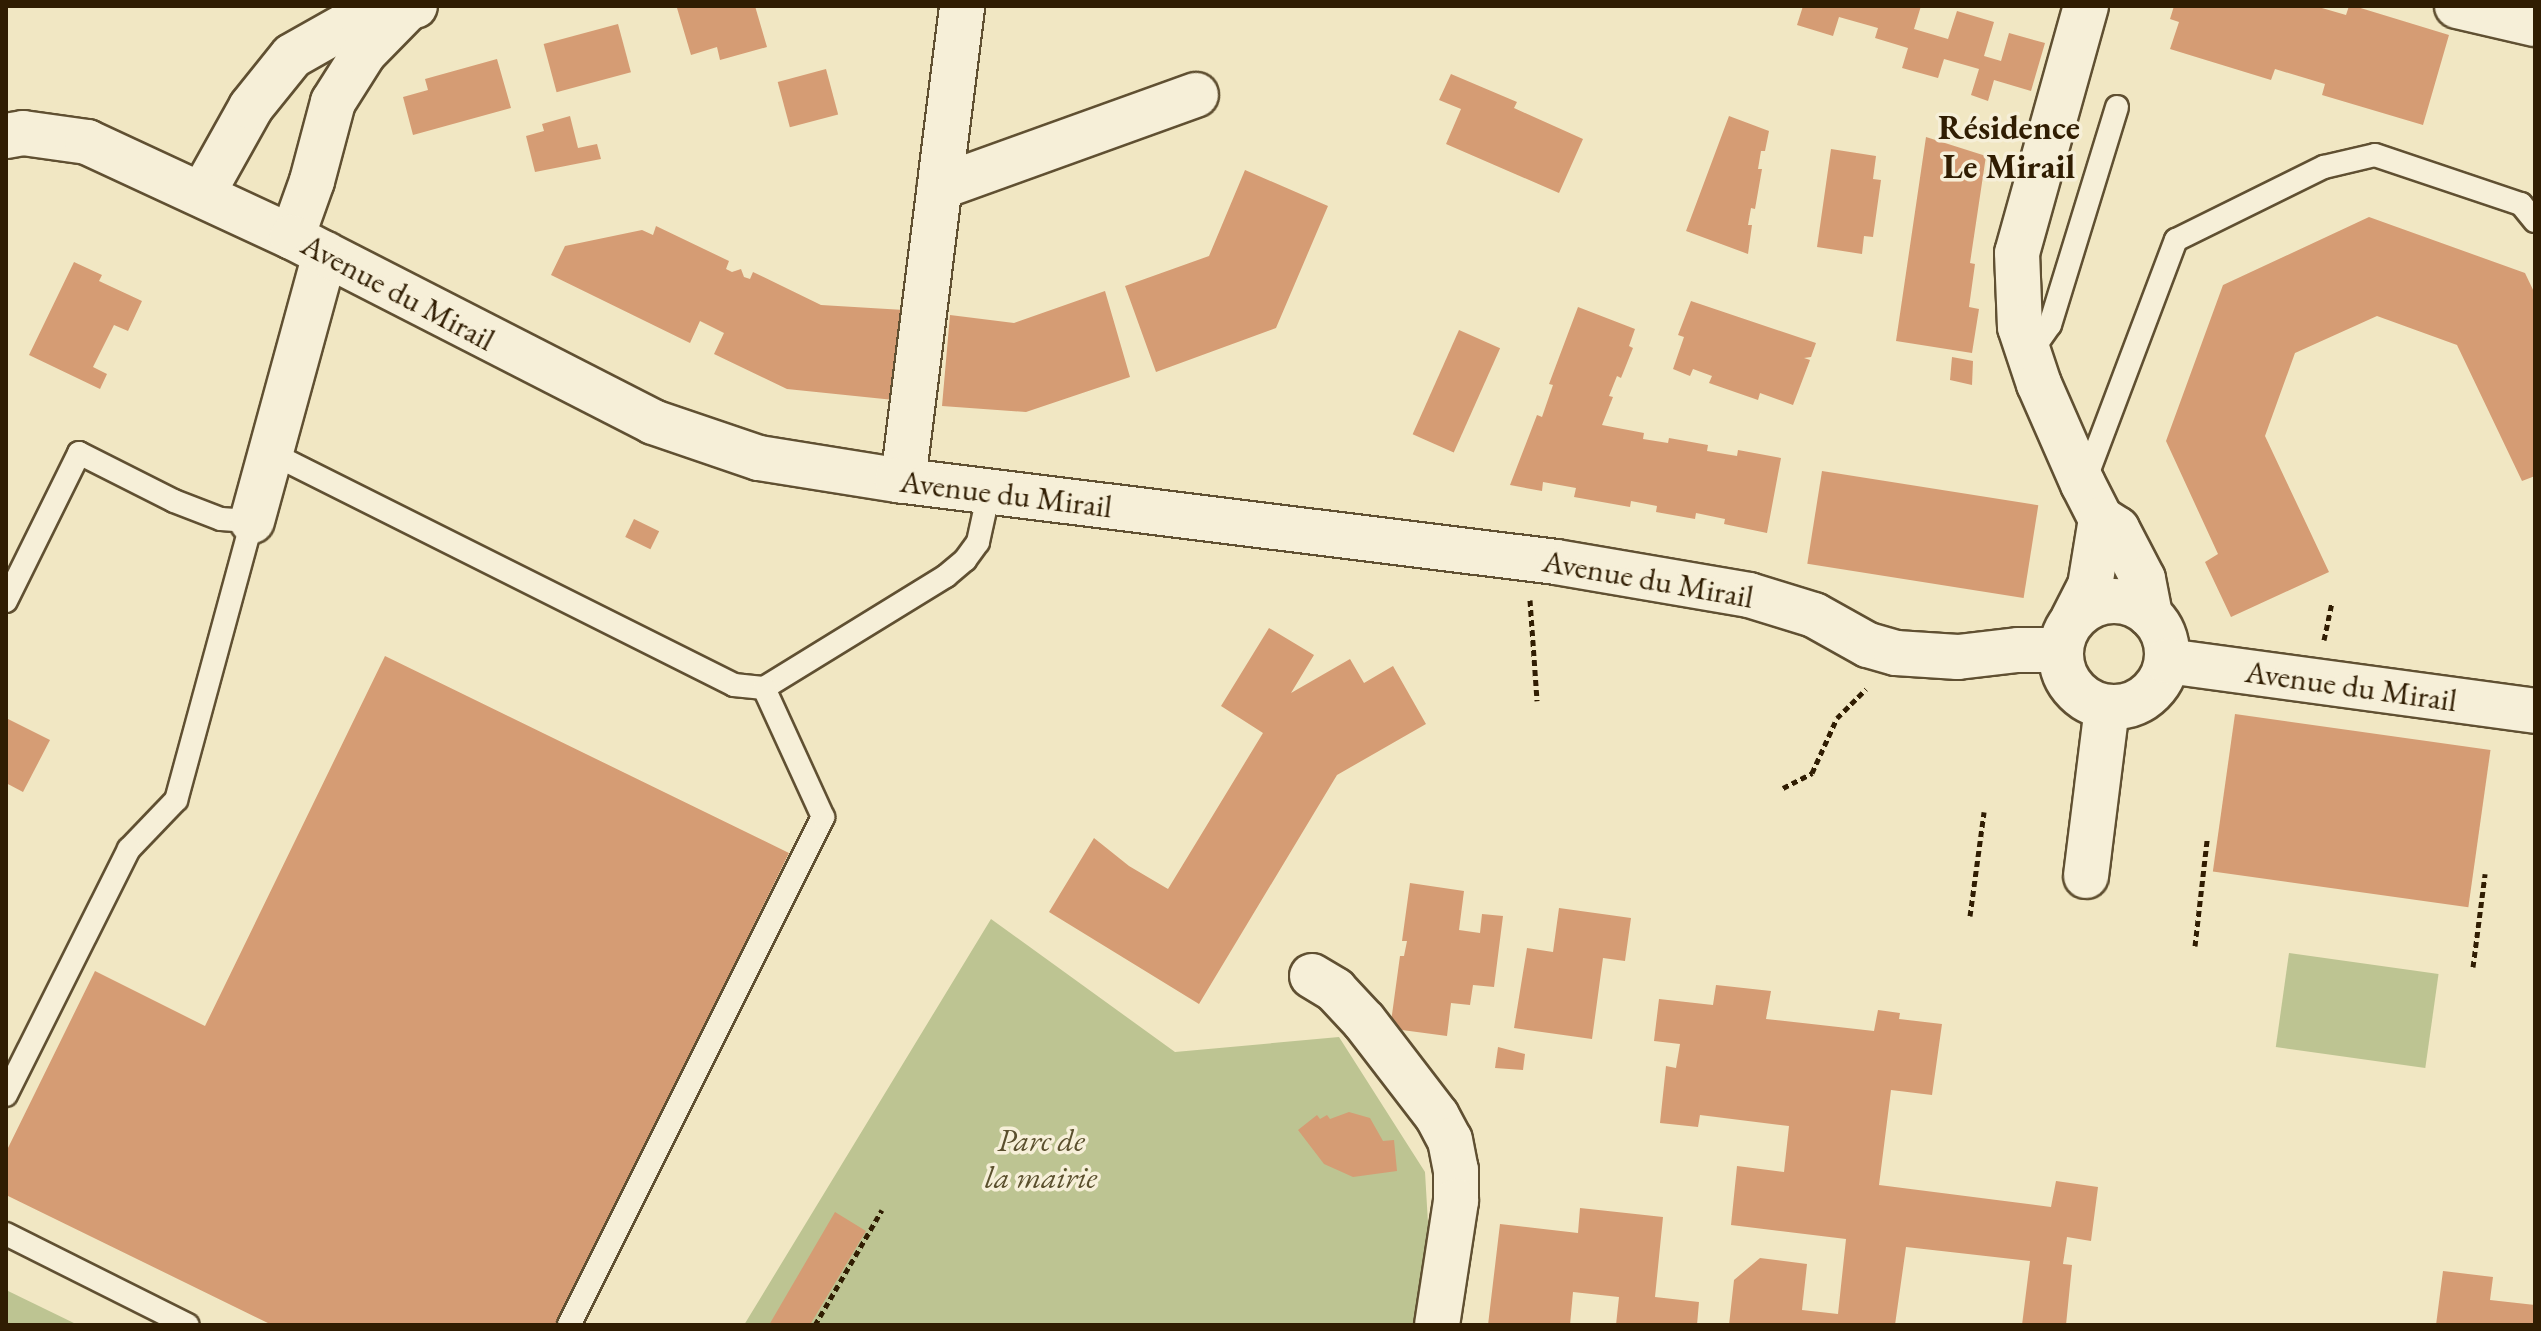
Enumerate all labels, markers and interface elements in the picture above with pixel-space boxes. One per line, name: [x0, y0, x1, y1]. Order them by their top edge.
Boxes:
district label: Résidence Le Mirail: [1938, 107, 2080, 186]
street label: Avenue du Mirail: [295, 225, 501, 359]
street label: Avenue du Mirail: [898, 462, 1114, 526]
street label: Avenue du Mirail: [1540, 542, 1756, 616]
street label: Avenue du Mirail: [2243, 652, 2459, 720]
park label: Parc de la mairie: [985, 1122, 1097, 1197]

